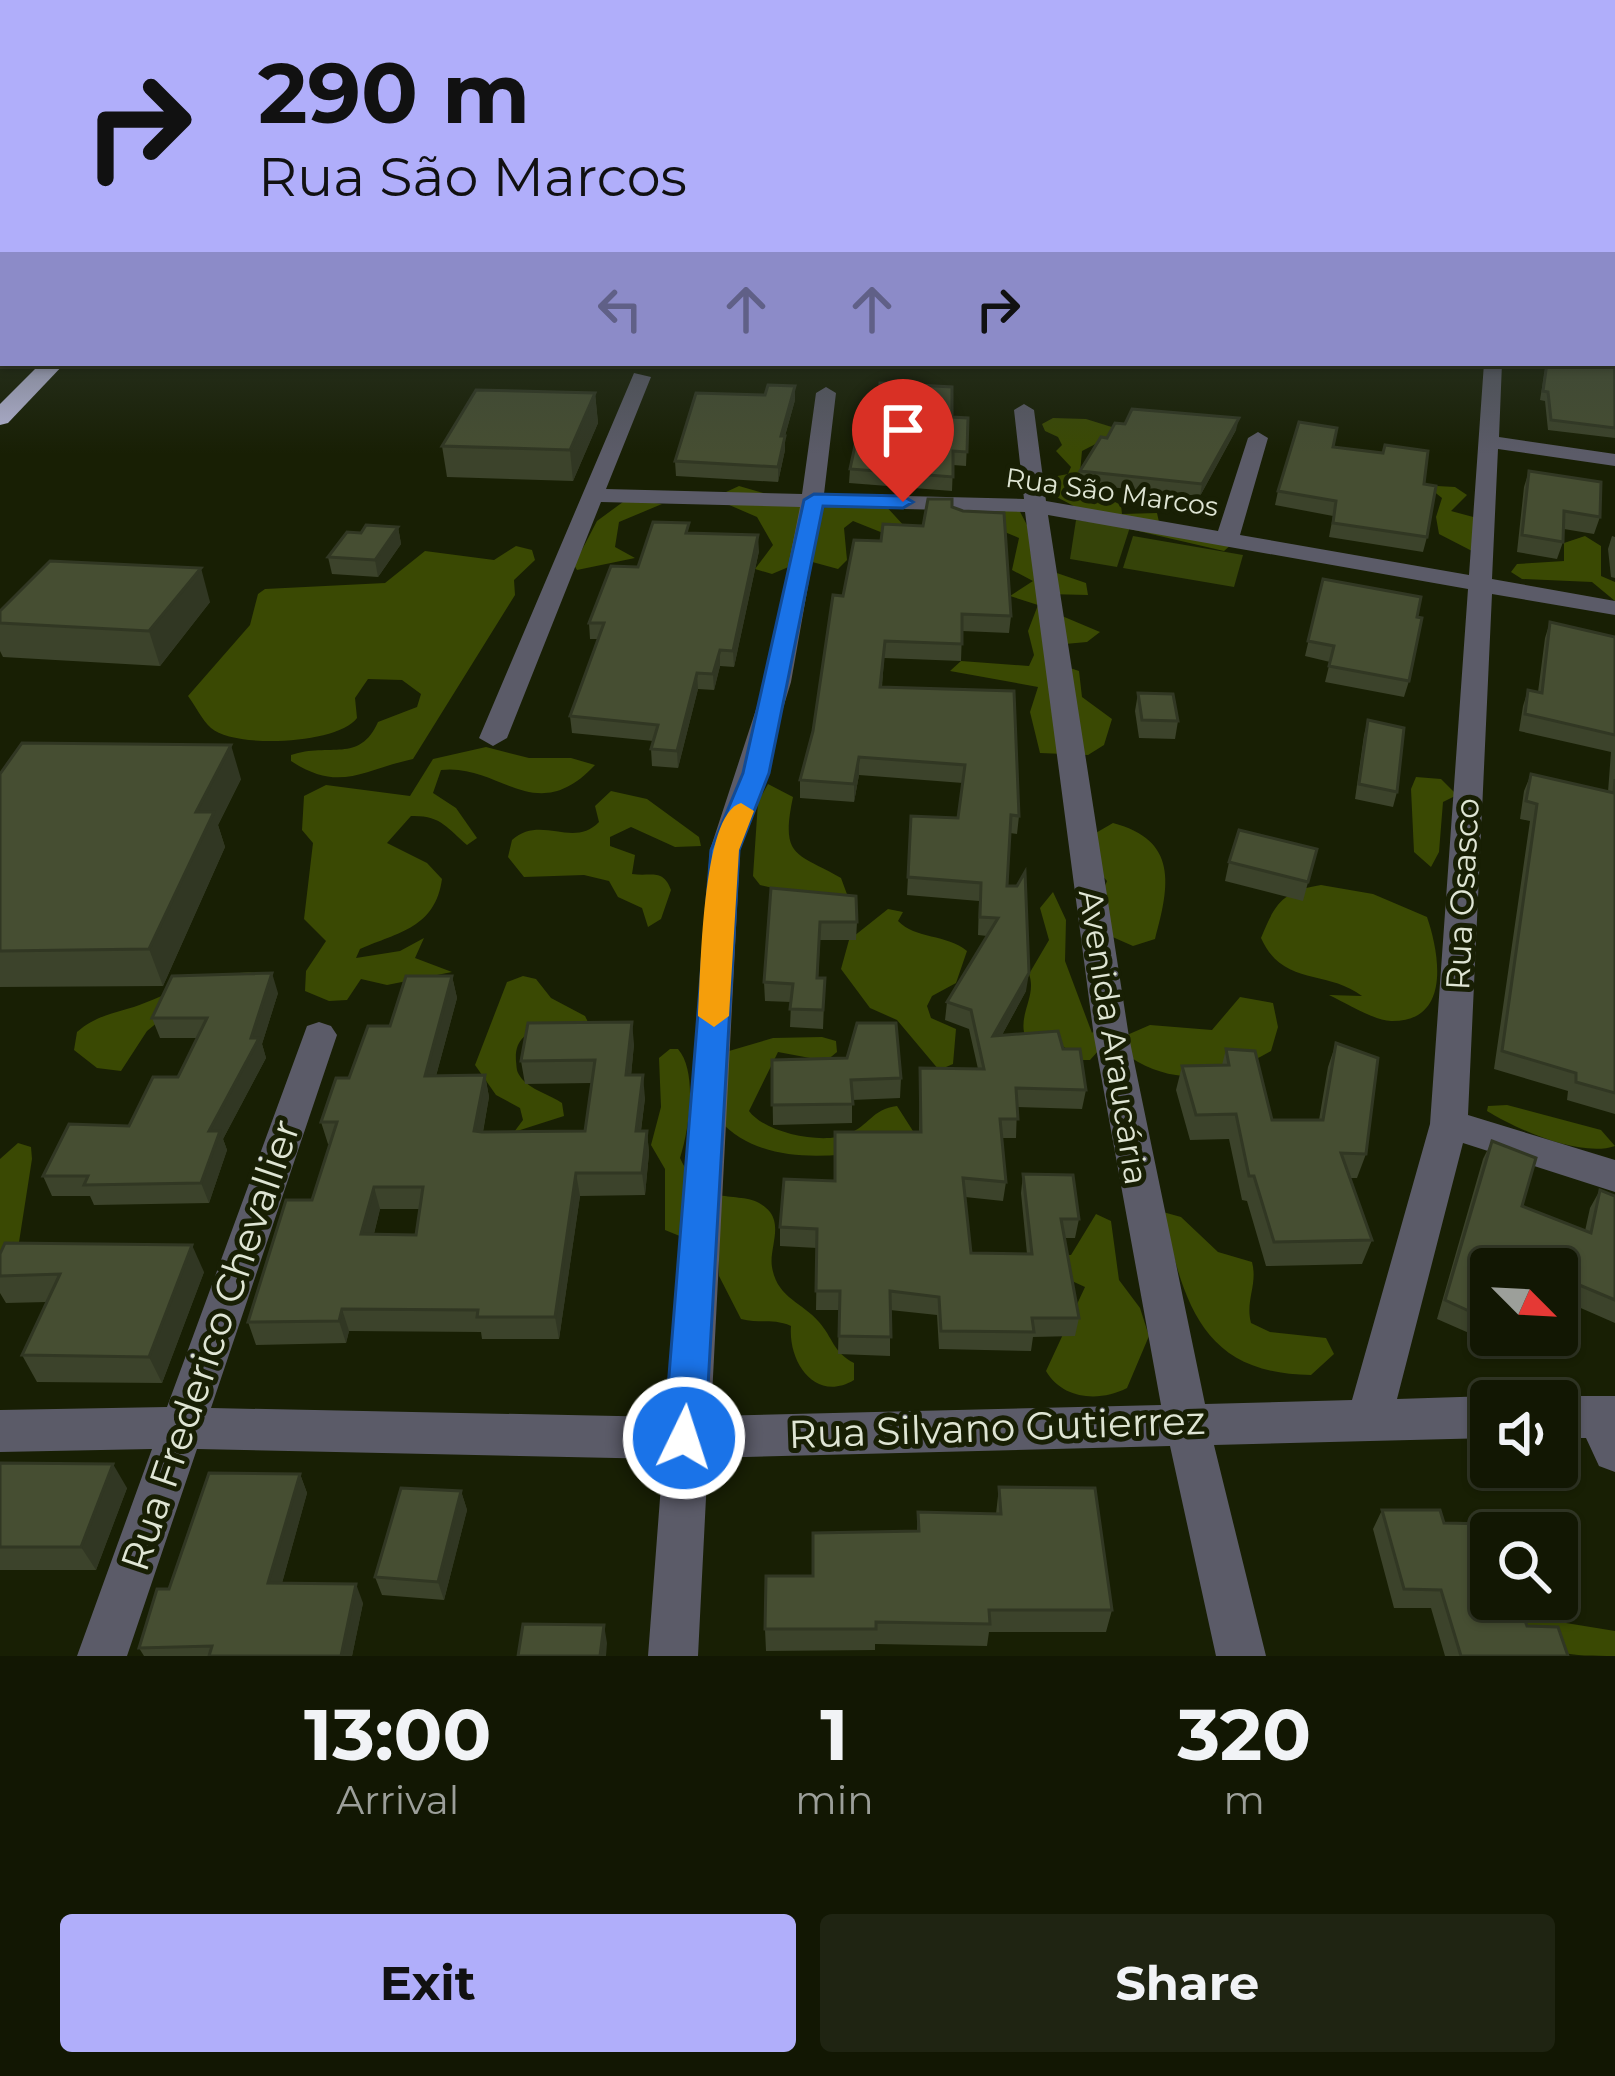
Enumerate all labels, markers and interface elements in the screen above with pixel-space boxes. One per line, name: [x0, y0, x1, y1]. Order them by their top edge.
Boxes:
text: 290 m: [258, 42, 530, 144]
icon: right: [60, 48, 216, 204]
text: Rua São Marcos: [258, 144, 687, 210]
icon: left: [587, 276, 653, 342]
icon: ahead: [713, 276, 779, 342]
icon: ahead: [839, 276, 905, 342]
icon: right: [965, 276, 1031, 342]
pin: [852, 379, 954, 502]
icon: arrive: [870, 397, 936, 463]
street label: Rua São Marcos: [1004, 461, 1220, 523]
street label: Rua Osasco: [1437, 797, 1487, 991]
street label: Avenida Araucária: [1071, 887, 1157, 1187]
street label: Rua Frederico Chevallier: [110, 1113, 310, 1577]
north arrow: [1470, 1248, 1578, 1356]
map controls: [1470, 1248, 1578, 1620]
position arrow: [621, 1375, 747, 1501]
button: sound: [1470, 1380, 1578, 1488]
street label: Rua Silvano Gutierrez: [788, 1396, 1206, 1458]
button: search: [1470, 1512, 1578, 1620]
text: 13:00: [304, 1690, 491, 1778]
text: 1: [820, 1690, 849, 1778]
text: 320: [1177, 1690, 1311, 1778]
text: Arrival: [336, 1776, 459, 1824]
text: min: [795, 1776, 874, 1824]
text: m: [1224, 1776, 1265, 1824]
button: Exit: [60, 1914, 796, 2052]
button: Share: [820, 1914, 1555, 2052]

